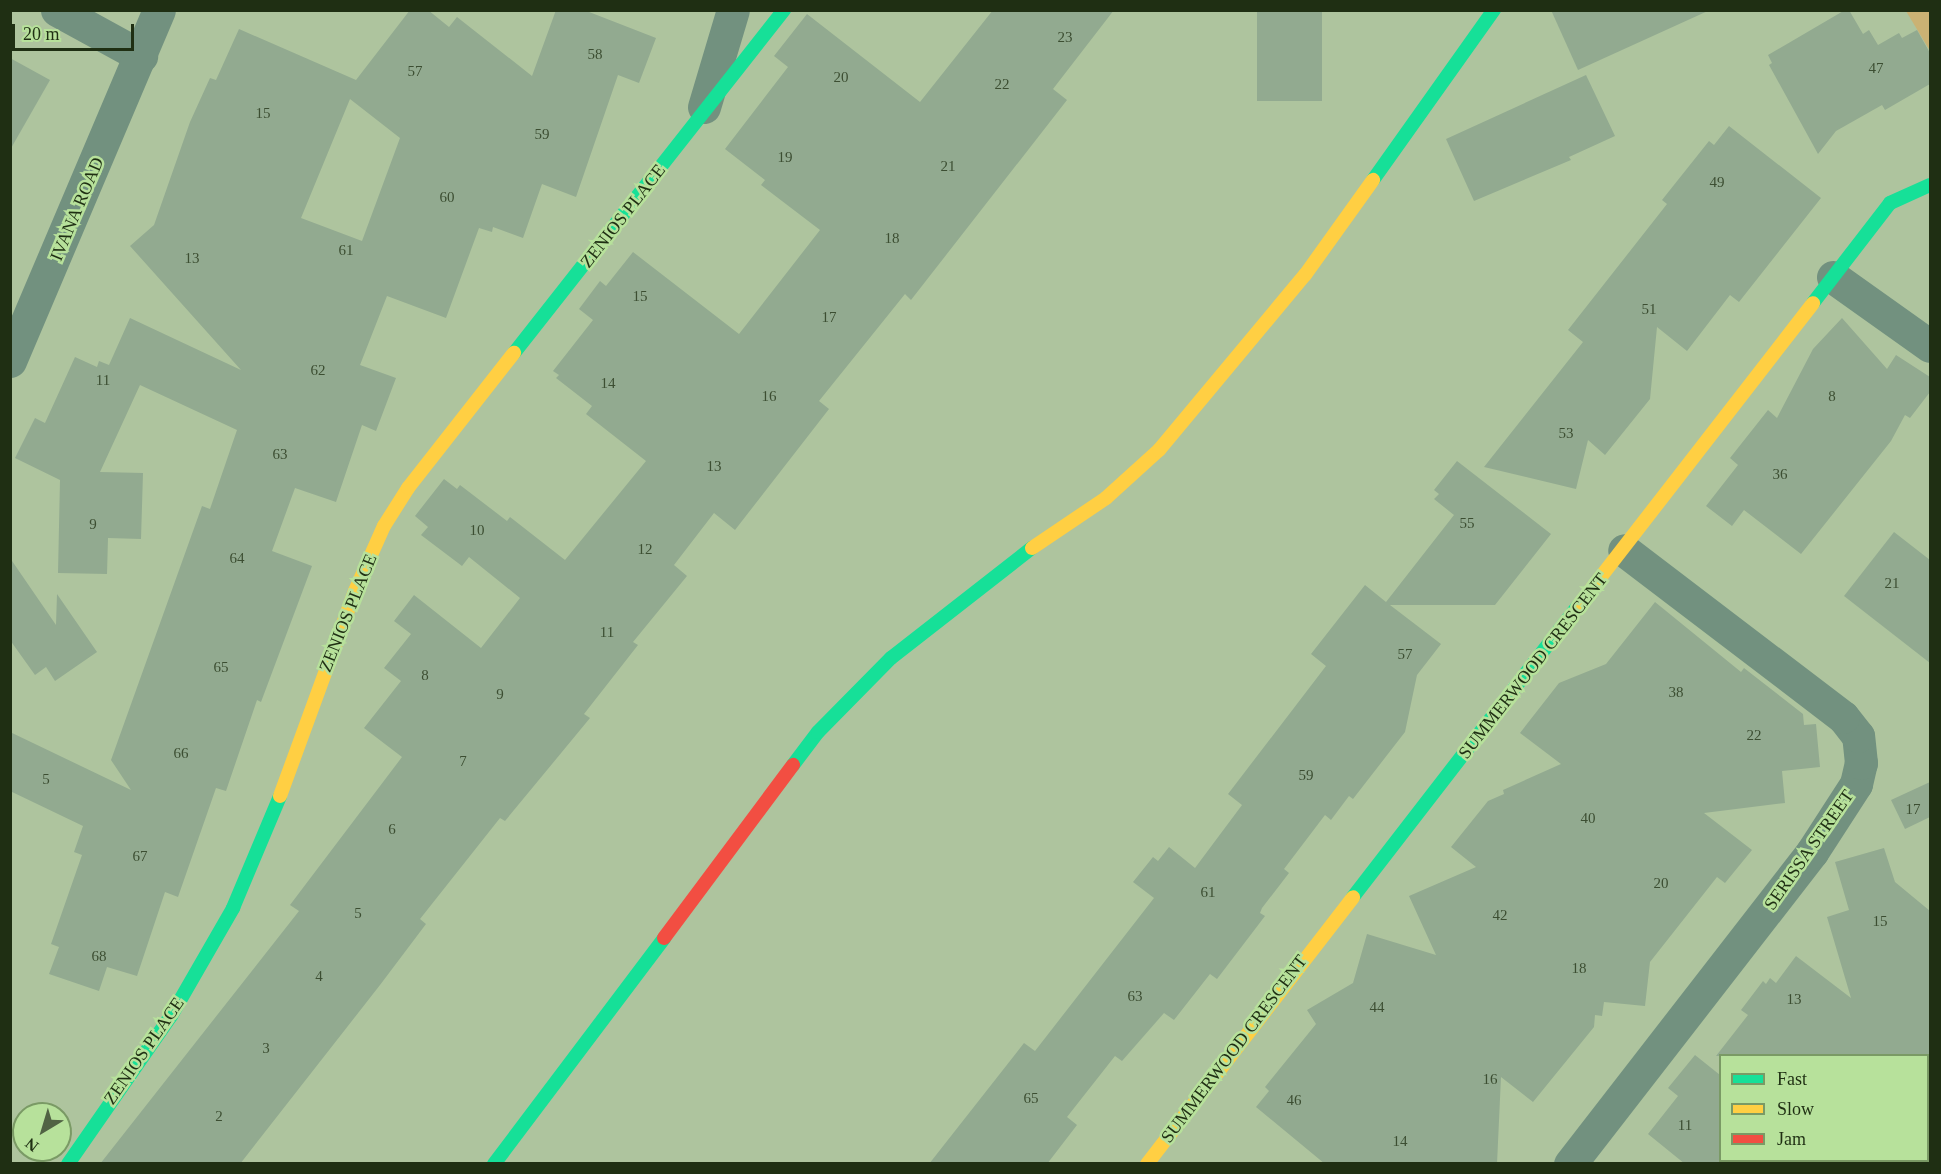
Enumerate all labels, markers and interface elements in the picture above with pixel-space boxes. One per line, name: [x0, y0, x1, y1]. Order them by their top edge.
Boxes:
scale bar: [15, 12, 136, 50]
text: 20 m: [23, 24, 60, 44]
house number: 23: [1058, 29, 1072, 47]
house number: 58: [588, 46, 602, 64]
house number: 47: [1868, 60, 1884, 78]
house number: 57: [408, 63, 422, 81]
house number: 20: [834, 69, 848, 87]
house number: 22: [994, 76, 1010, 94]
house number: 15: [256, 105, 270, 123]
house number: 59: [534, 126, 550, 144]
house number: 19: [778, 149, 792, 167]
street label: IVANA ROAD: [45, 154, 109, 264]
house number: 21: [940, 158, 956, 176]
street label: ZENIOS PLACE: [576, 160, 670, 272]
house number: 49: [1710, 174, 1724, 192]
house number: 60: [440, 189, 454, 207]
house number: 18: [884, 230, 900, 248]
house number: 61: [338, 242, 354, 260]
house number: 13: [184, 250, 200, 268]
house number: 15: [632, 288, 648, 306]
house number: 51: [1642, 301, 1656, 319]
house number: 17: [822, 309, 836, 327]
house number: 62: [310, 362, 326, 380]
house number: 11: [96, 372, 110, 390]
house number: 14: [600, 375, 616, 393]
house number: 16: [762, 388, 776, 406]
house number: 8: [1828, 388, 1836, 406]
house number: 53: [1558, 425, 1574, 443]
house number: 63: [272, 446, 288, 464]
house number: 13: [706, 458, 722, 476]
house number: 36: [1772, 466, 1788, 484]
house number: 55: [1460, 515, 1474, 533]
house number: 9: [89, 516, 97, 534]
house number: 10: [470, 522, 484, 540]
house number: 12: [638, 541, 652, 559]
house number: 64: [230, 550, 244, 568]
street label: ZENIOS PLACE: [314, 551, 382, 675]
street label: SUMMERWOOD CRESCENT: [1454, 569, 1612, 763]
house number: 21: [1884, 575, 1900, 593]
house number: 11: [600, 624, 614, 642]
house number: 57: [1398, 646, 1412, 664]
house number: 65: [214, 659, 228, 677]
house number: 8: [421, 667, 429, 685]
house number: 38: [1668, 684, 1684, 702]
house number: 9: [496, 686, 504, 704]
house number: 22: [1746, 727, 1762, 745]
house number: 66: [174, 745, 188, 763]
house number: 7: [459, 753, 467, 771]
house number: 59: [1298, 767, 1314, 785]
house number: 5: [42, 771, 50, 789]
street label: SERISSA STREET: [1759, 785, 1859, 915]
house number: 17: [1906, 801, 1920, 819]
house number: 40: [1580, 810, 1596, 828]
house number: 6: [388, 821, 396, 839]
house number: 67: [132, 848, 148, 866]
house number: 20: [1654, 875, 1668, 893]
house number: 61: [1200, 884, 1216, 902]
house number: 5: [354, 905, 362, 923]
house number: 42: [1492, 907, 1508, 925]
house number: 15: [1872, 913, 1888, 931]
house number: 68: [92, 948, 106, 966]
street label: SUMMERWOOD CRESCENT: [1156, 951, 1312, 1147]
house number: 18: [1572, 960, 1586, 978]
house number: 4: [315, 968, 323, 986]
house number: 63: [1128, 988, 1142, 1006]
house number: 13: [1786, 991, 1802, 1009]
street label: ZENIOS PLACE: [99, 993, 189, 1109]
house number: 44: [1370, 999, 1384, 1017]
house number: 3: [262, 1040, 270, 1058]
legend: [1719, 1054, 1929, 1162]
text: Fast: [1777, 1069, 1807, 1089]
house number: 16: [1482, 1071, 1498, 1089]
house number: 65: [1024, 1090, 1038, 1108]
house number: 46: [1286, 1092, 1302, 1110]
text: Slow: [1777, 1099, 1814, 1119]
north arrow: [12, 1102, 72, 1162]
house number: 2: [215, 1108, 223, 1126]
house number: 11: [1678, 1117, 1692, 1135]
text: Jam: [1777, 1129, 1806, 1149]
house number: 14: [1392, 1133, 1408, 1151]
text: N: [22, 1135, 42, 1155]

